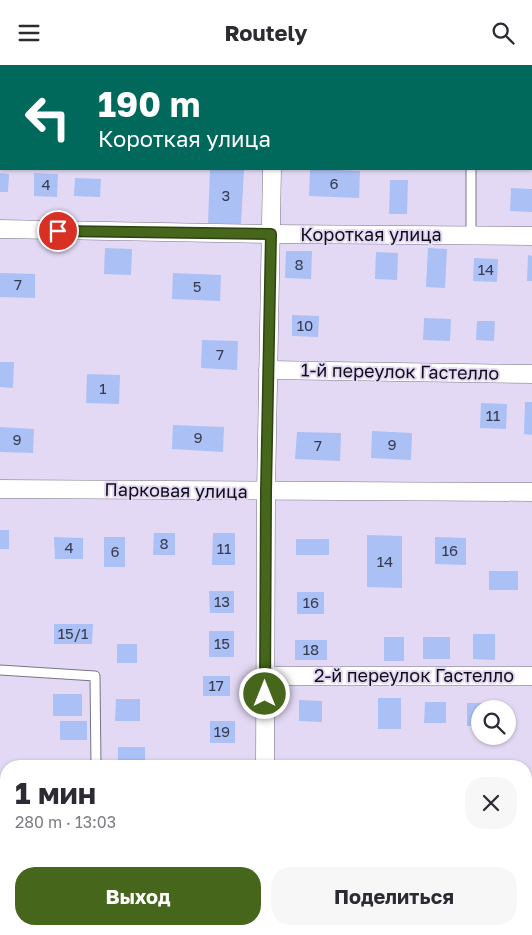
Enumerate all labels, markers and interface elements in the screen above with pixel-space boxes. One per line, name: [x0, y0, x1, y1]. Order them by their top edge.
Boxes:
icon: menu: [15, 19, 43, 47]
text: Routely: [224, 19, 308, 46]
icon: search: [489, 19, 517, 47]
text: 190 m: [98, 83, 200, 125]
icon: left: [15, 85, 80, 150]
text: Короткая улица: [98, 125, 271, 152]
house number: 6: [329, 174, 339, 192]
house number: 4: [41, 175, 51, 193]
house number: 3: [222, 186, 230, 204]
pin: [37, 210, 79, 252]
icon: arrive: [44, 217, 72, 245]
street label: Короткая улица: [300, 223, 442, 245]
house number: 8: [294, 255, 304, 273]
house number: 14: [478, 260, 494, 278]
house number: 7: [14, 275, 22, 293]
house number: 5: [193, 277, 201, 295]
house number: 10: [297, 316, 313, 334]
house number: 7: [216, 345, 224, 363]
street label: 1-й переулок Гастелло: [301, 358, 499, 384]
house number: 1: [99, 379, 107, 397]
house number: 11: [486, 406, 500, 424]
house number: 9: [193, 428, 203, 446]
house number: 9: [12, 430, 22, 448]
house number: 9: [387, 435, 397, 453]
house number: 7: [314, 436, 322, 454]
street label: Парковая улица: [104, 478, 248, 502]
house number: 8: [159, 534, 169, 552]
house number: 4: [64, 538, 74, 556]
house number: 11: [217, 539, 231, 557]
house number: 16: [442, 541, 458, 559]
house number: 6: [110, 542, 120, 560]
house number: 14: [377, 552, 393, 570]
house number: 13: [214, 592, 230, 610]
house number: 16: [303, 593, 319, 611]
house number: 15/1: [58, 624, 88, 642]
house number: 15: [214, 634, 230, 652]
house number: 18: [303, 640, 319, 658]
street label: 2-й переулок Гастелло: [314, 664, 514, 686]
position arrow: [238, 667, 290, 719]
house number: 17: [208, 676, 224, 694]
map controls: [471, 700, 516, 745]
button: search: [471, 700, 516, 745]
house number: 19: [214, 722, 230, 740]
text: 1 мин: [15, 775, 96, 811]
button: close: [465, 777, 517, 829]
text: 280 m · 13:03: [15, 812, 116, 832]
button: Выход: [15, 867, 261, 925]
button: Поделиться: [271, 867, 517, 925]

